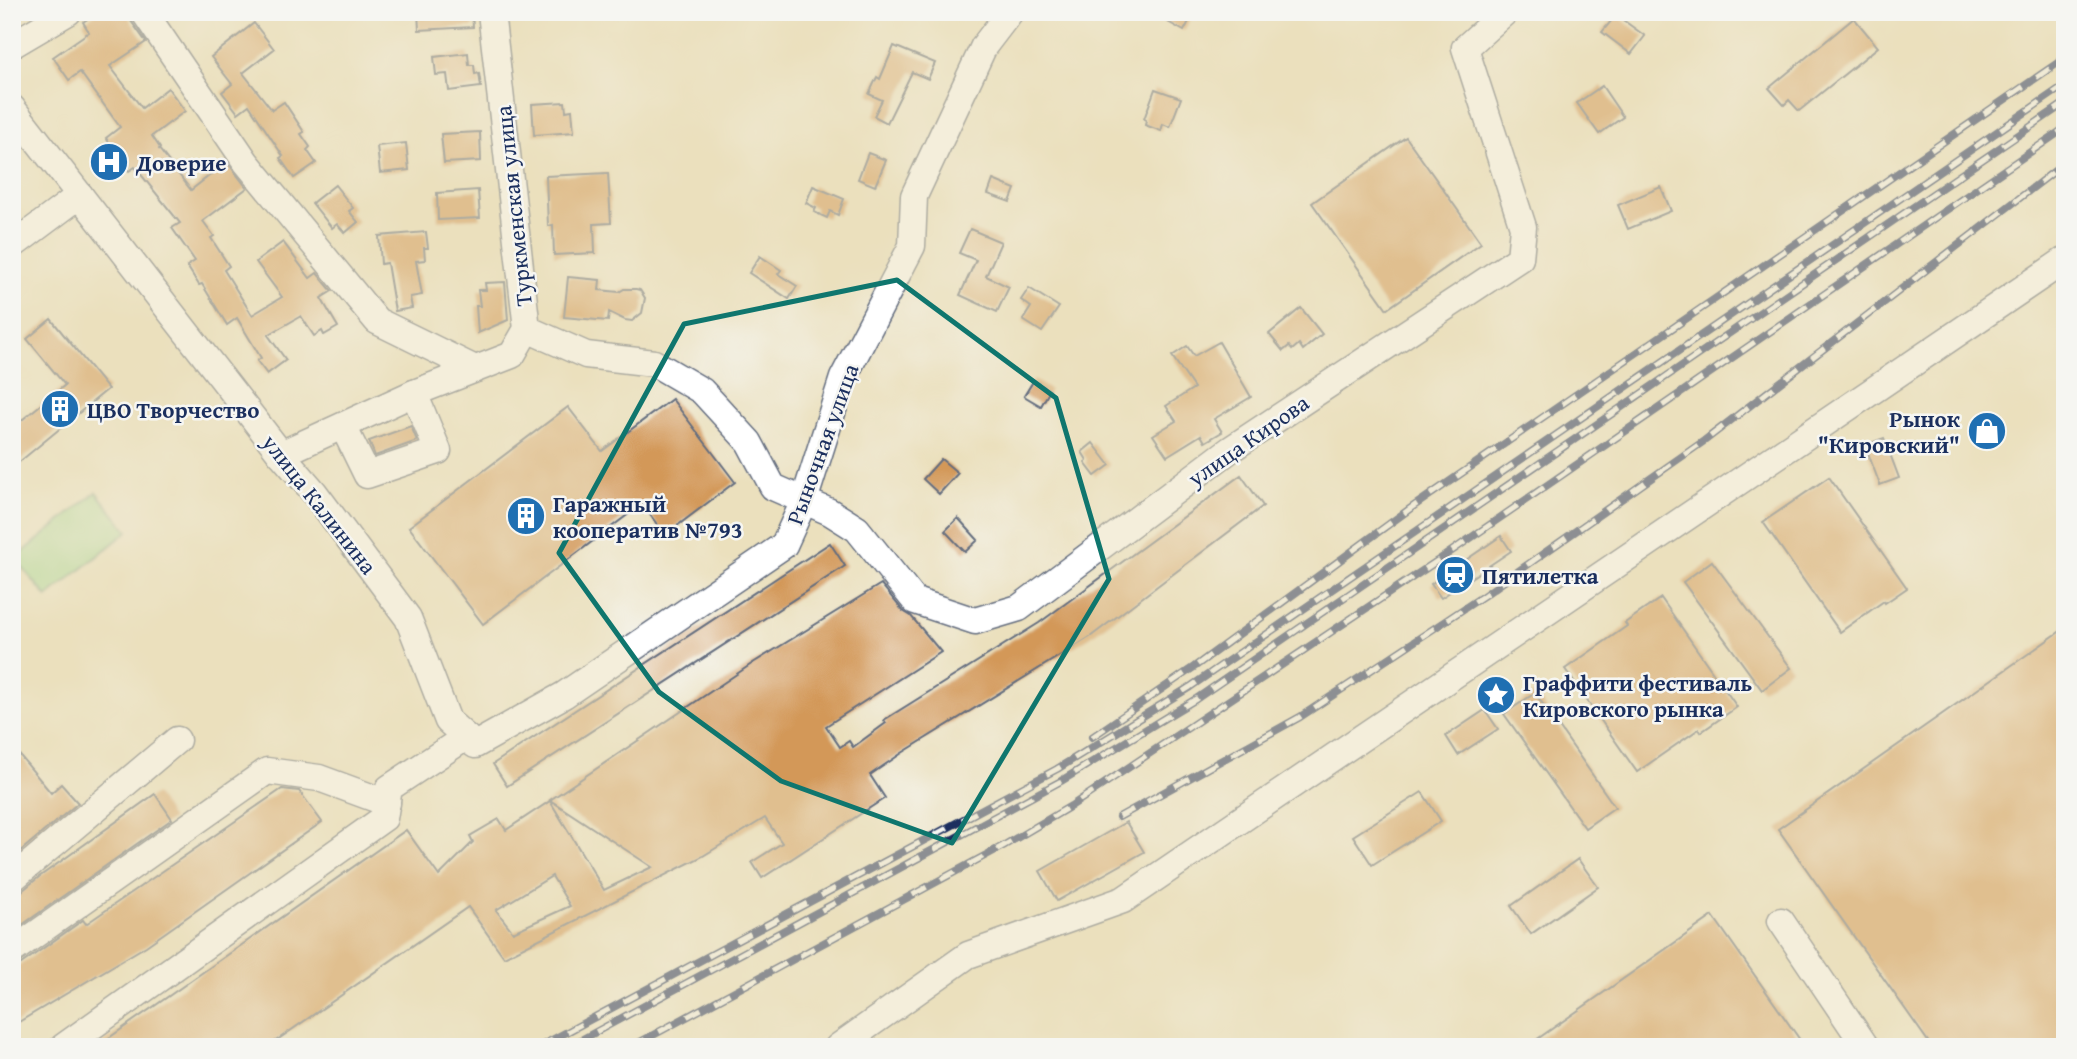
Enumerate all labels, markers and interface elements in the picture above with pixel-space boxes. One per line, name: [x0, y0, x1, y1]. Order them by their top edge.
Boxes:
street label: Туркменская улица: [486, 104, 540, 308]
hospital icon: Доверие: [88, 141, 130, 183]
place label: Доверие: [135, 146, 226, 179]
street label: Рыночная улица: [778, 359, 866, 529]
street label: улица Кирова: [1180, 386, 1315, 495]
building icon: ЦВО Творчество: [39, 388, 81, 430]
place label: ЦВО Творчество: [87, 393, 260, 426]
place label: Рынок "Кировский": [1818, 402, 1961, 461]
shop icon: Рынок "Кировский": [1966, 410, 2008, 452]
street label: улица Калинина: [254, 426, 385, 581]
place label: Гаражный кооператив №793: [553, 487, 743, 546]
building icon: Гаражный кооператив №793: [505, 495, 547, 537]
station icon: Пятилетка: [1434, 554, 1476, 596]
place label: Пятилетка: [1482, 559, 1599, 592]
place label: Граффити фестиваль Кировского рынка: [1523, 666, 1752, 725]
place icon: Граффити фестиваль Кировского рынка: [1475, 674, 1517, 716]

